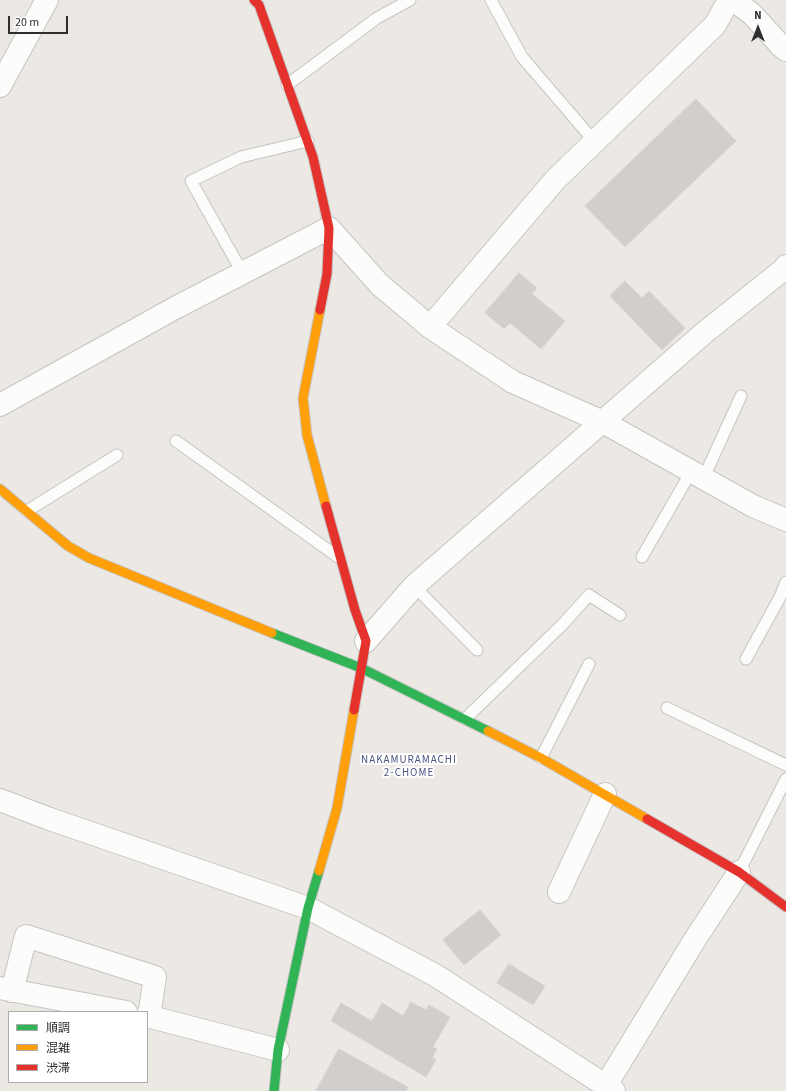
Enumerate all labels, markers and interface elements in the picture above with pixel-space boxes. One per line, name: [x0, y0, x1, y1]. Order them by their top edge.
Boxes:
scale bar: [10, 8, 70, 34]
north arrow: [738, 8, 778, 48]
text: N: [754, 8, 762, 23]
text: 20 m: [15, 14, 39, 31]
district label: NAKAMURAMACHI 2-CHOME: [361, 754, 457, 780]
legend: [8, 1011, 148, 1083]
text: 順調: [46, 1020, 70, 1037]
text: 混雑: [46, 1040, 70, 1057]
text: 渋滞: [46, 1060, 70, 1077]

